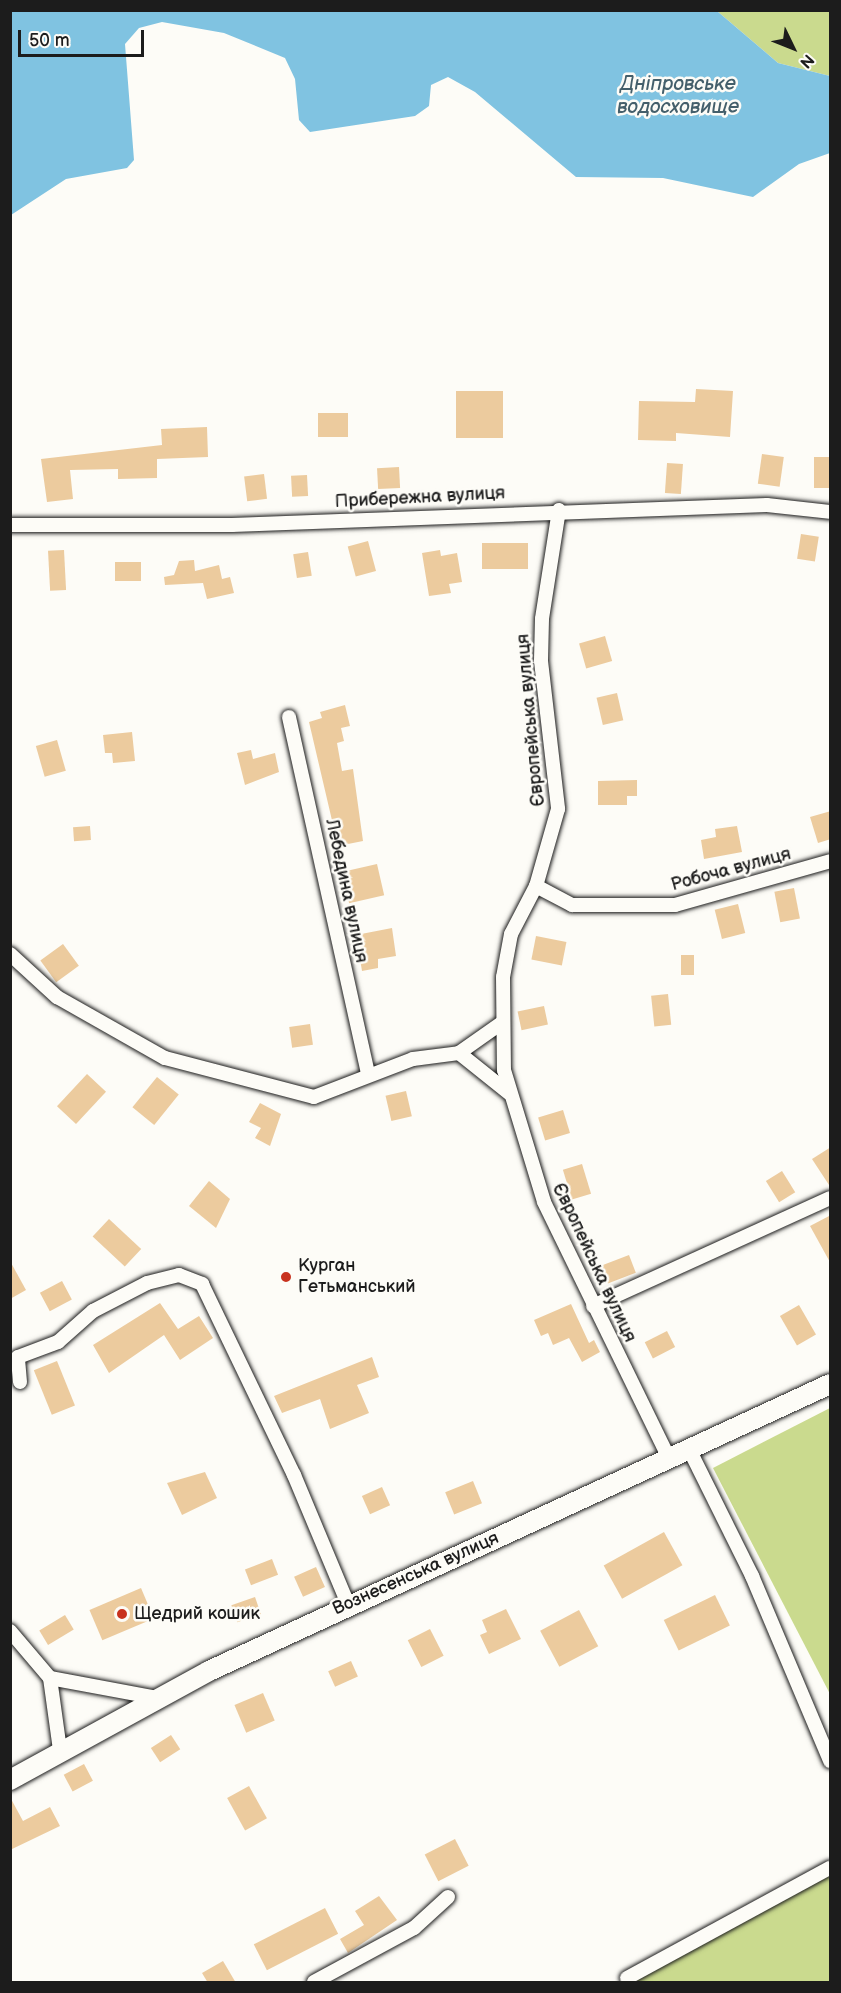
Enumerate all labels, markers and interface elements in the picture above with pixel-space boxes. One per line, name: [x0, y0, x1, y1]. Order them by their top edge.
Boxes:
scale bar: [21, 18, 147, 56]
north arrow: [763, 18, 823, 78]
text: 50 m: [29, 30, 70, 51]
text: N: [795, 50, 818, 71]
water label: Дніпровське водосховище: [617, 72, 739, 119]
street label: Прибережна вулиця: [334, 483, 506, 513]
street label: Європейська вулиця: [513, 633, 549, 807]
street label: Лебедина вулиця: [320, 817, 372, 965]
street label: Робоча вулиця: [669, 844, 793, 896]
street label: Європейська вулиця: [548, 1180, 640, 1346]
place label: Курган Гетьманський: [298, 1256, 416, 1298]
marker: Курган Гетьманський: [279, 1270, 293, 1284]
street label: Вознесенська вулиця: [330, 1528, 502, 1620]
place label: Щедрий кошик: [134, 1603, 260, 1625]
marker: Щедрий кошик: [115, 1607, 129, 1621]

